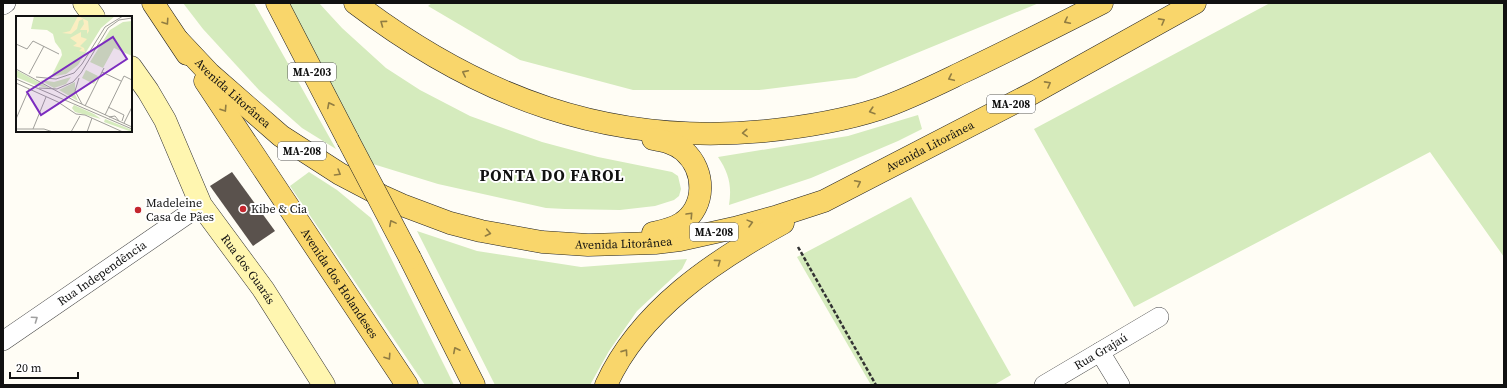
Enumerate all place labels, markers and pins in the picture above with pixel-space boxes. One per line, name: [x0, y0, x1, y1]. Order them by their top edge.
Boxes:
place label: Madeleine Casa de Pães: [146, 195, 214, 225]
place label: Kibe & Cia: [251, 201, 308, 217]
marker: Kibe & Cia: [238, 204, 248, 214]
marker: Madeleine Casa de Pães: [133, 205, 143, 215]

